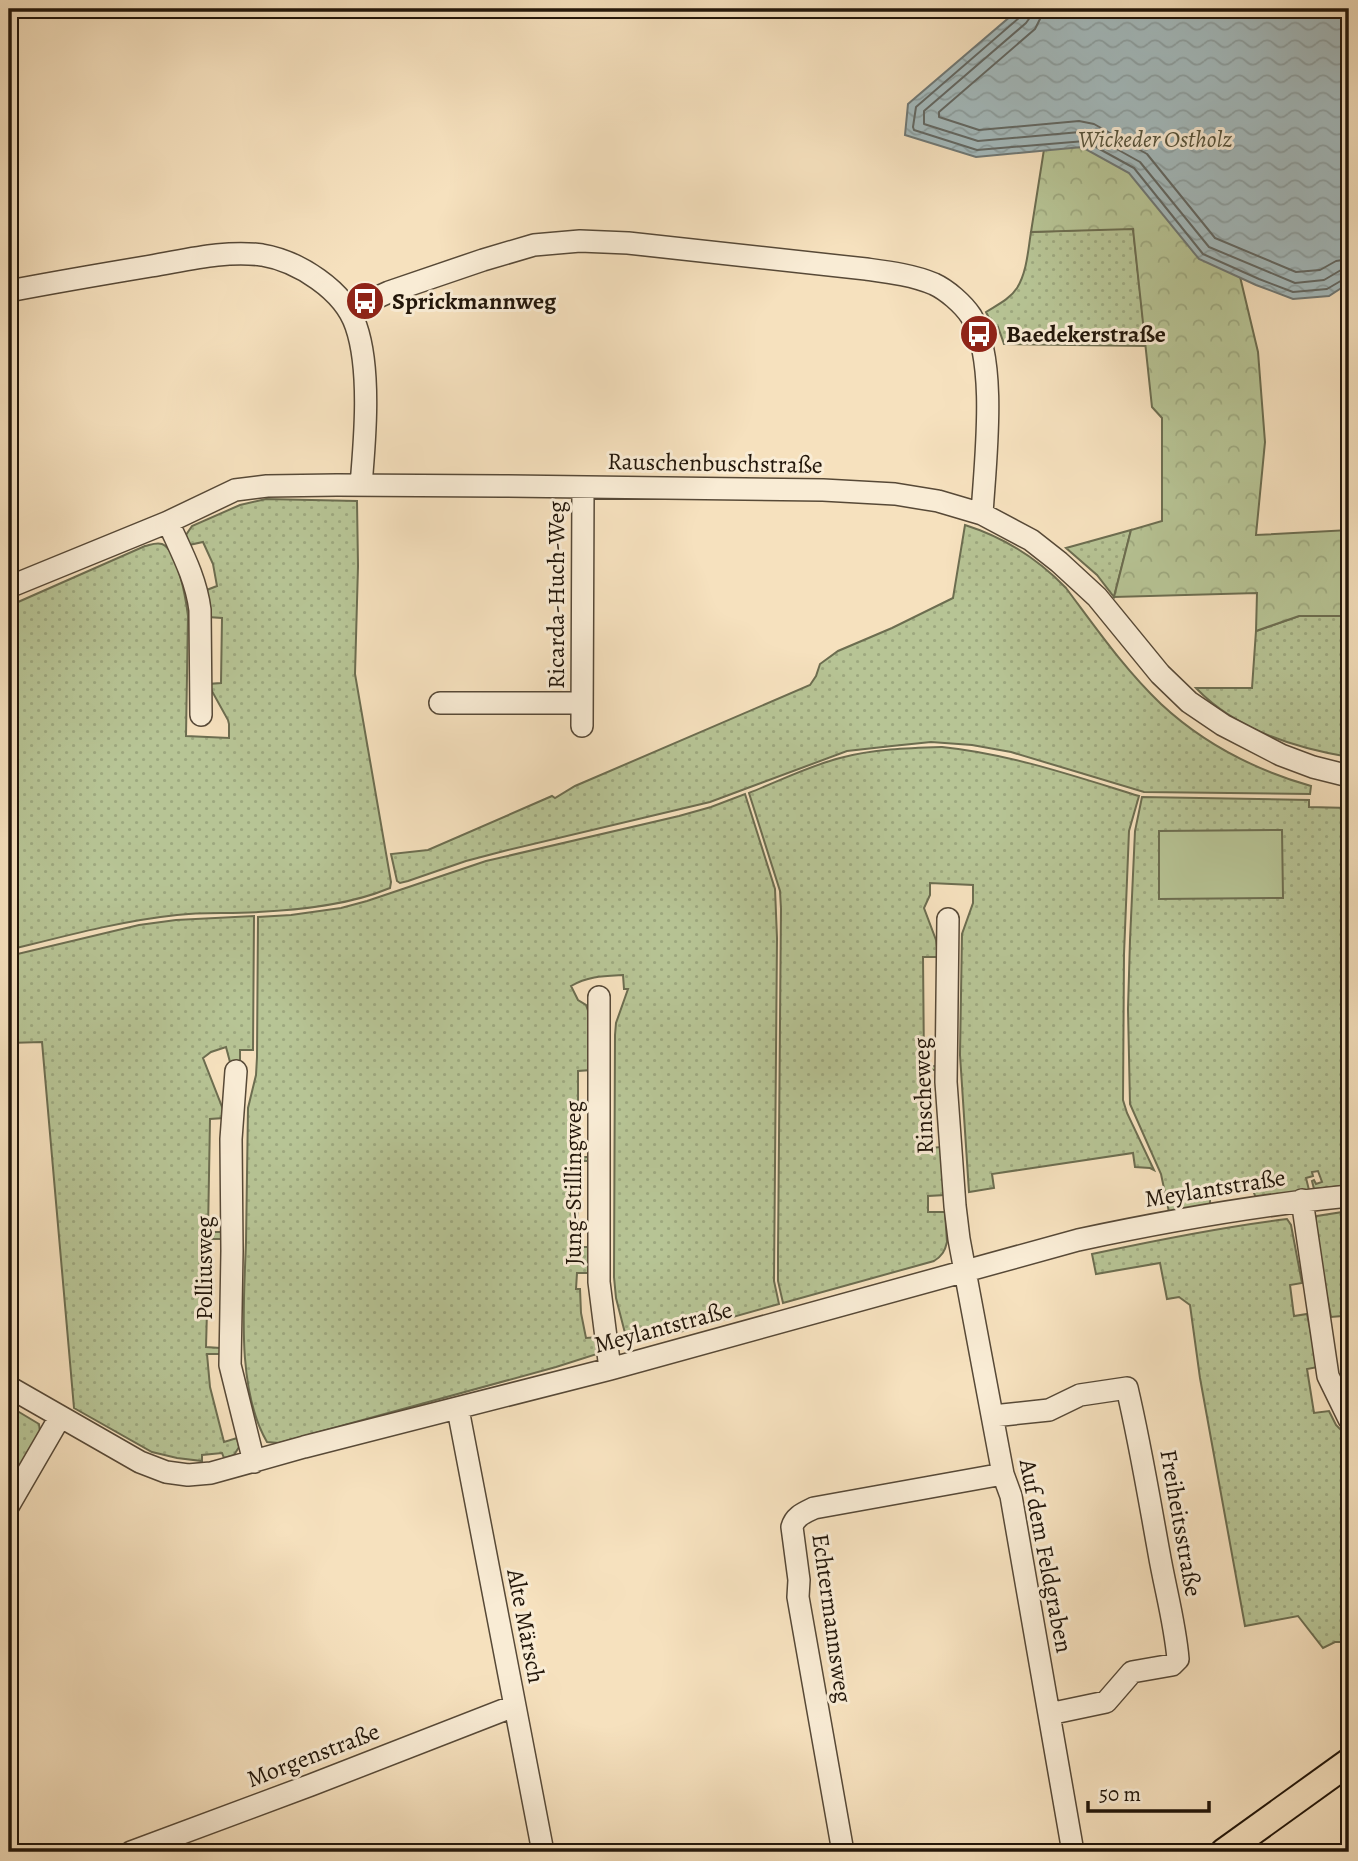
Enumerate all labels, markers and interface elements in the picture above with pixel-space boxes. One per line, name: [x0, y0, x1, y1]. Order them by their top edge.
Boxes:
park label: Wickeder Ostholz: [1078, 123, 1232, 155]
bus stop icon: Sprickmannweg: [344, 280, 386, 322]
place label: Sprickmannweg: [392, 285, 557, 317]
bus stop icon: Baedekerstraße: [958, 313, 1000, 355]
place label: Baedekerstraße: [1006, 318, 1166, 350]
street label: Rauschenbuschstraße: [607, 445, 823, 481]
street label: Ricarda-Huch-Weg: [540, 501, 572, 689]
street label: Rinscheweg: [905, 1037, 941, 1155]
street label: Jung-Stillingweg: [557, 1101, 589, 1265]
street label: Meylantstraße: [1142, 1161, 1288, 1215]
street label: Polliusweg: [188, 1216, 220, 1320]
street label: Meylantstraße: [590, 1293, 736, 1361]
street label: Freiheitsstraße: [1152, 1447, 1210, 1599]
street label: Auf dem Feldgraben: [1011, 1456, 1080, 1656]
street label: Echtermannsweg: [804, 1531, 860, 1705]
street label: Alte Märsch: [499, 1565, 553, 1686]
street label: Morgenstraße: [242, 1715, 384, 1795]
scale bar: [1088, 1770, 1209, 1814]
text: 50 m: [1099, 1780, 1141, 1808]

